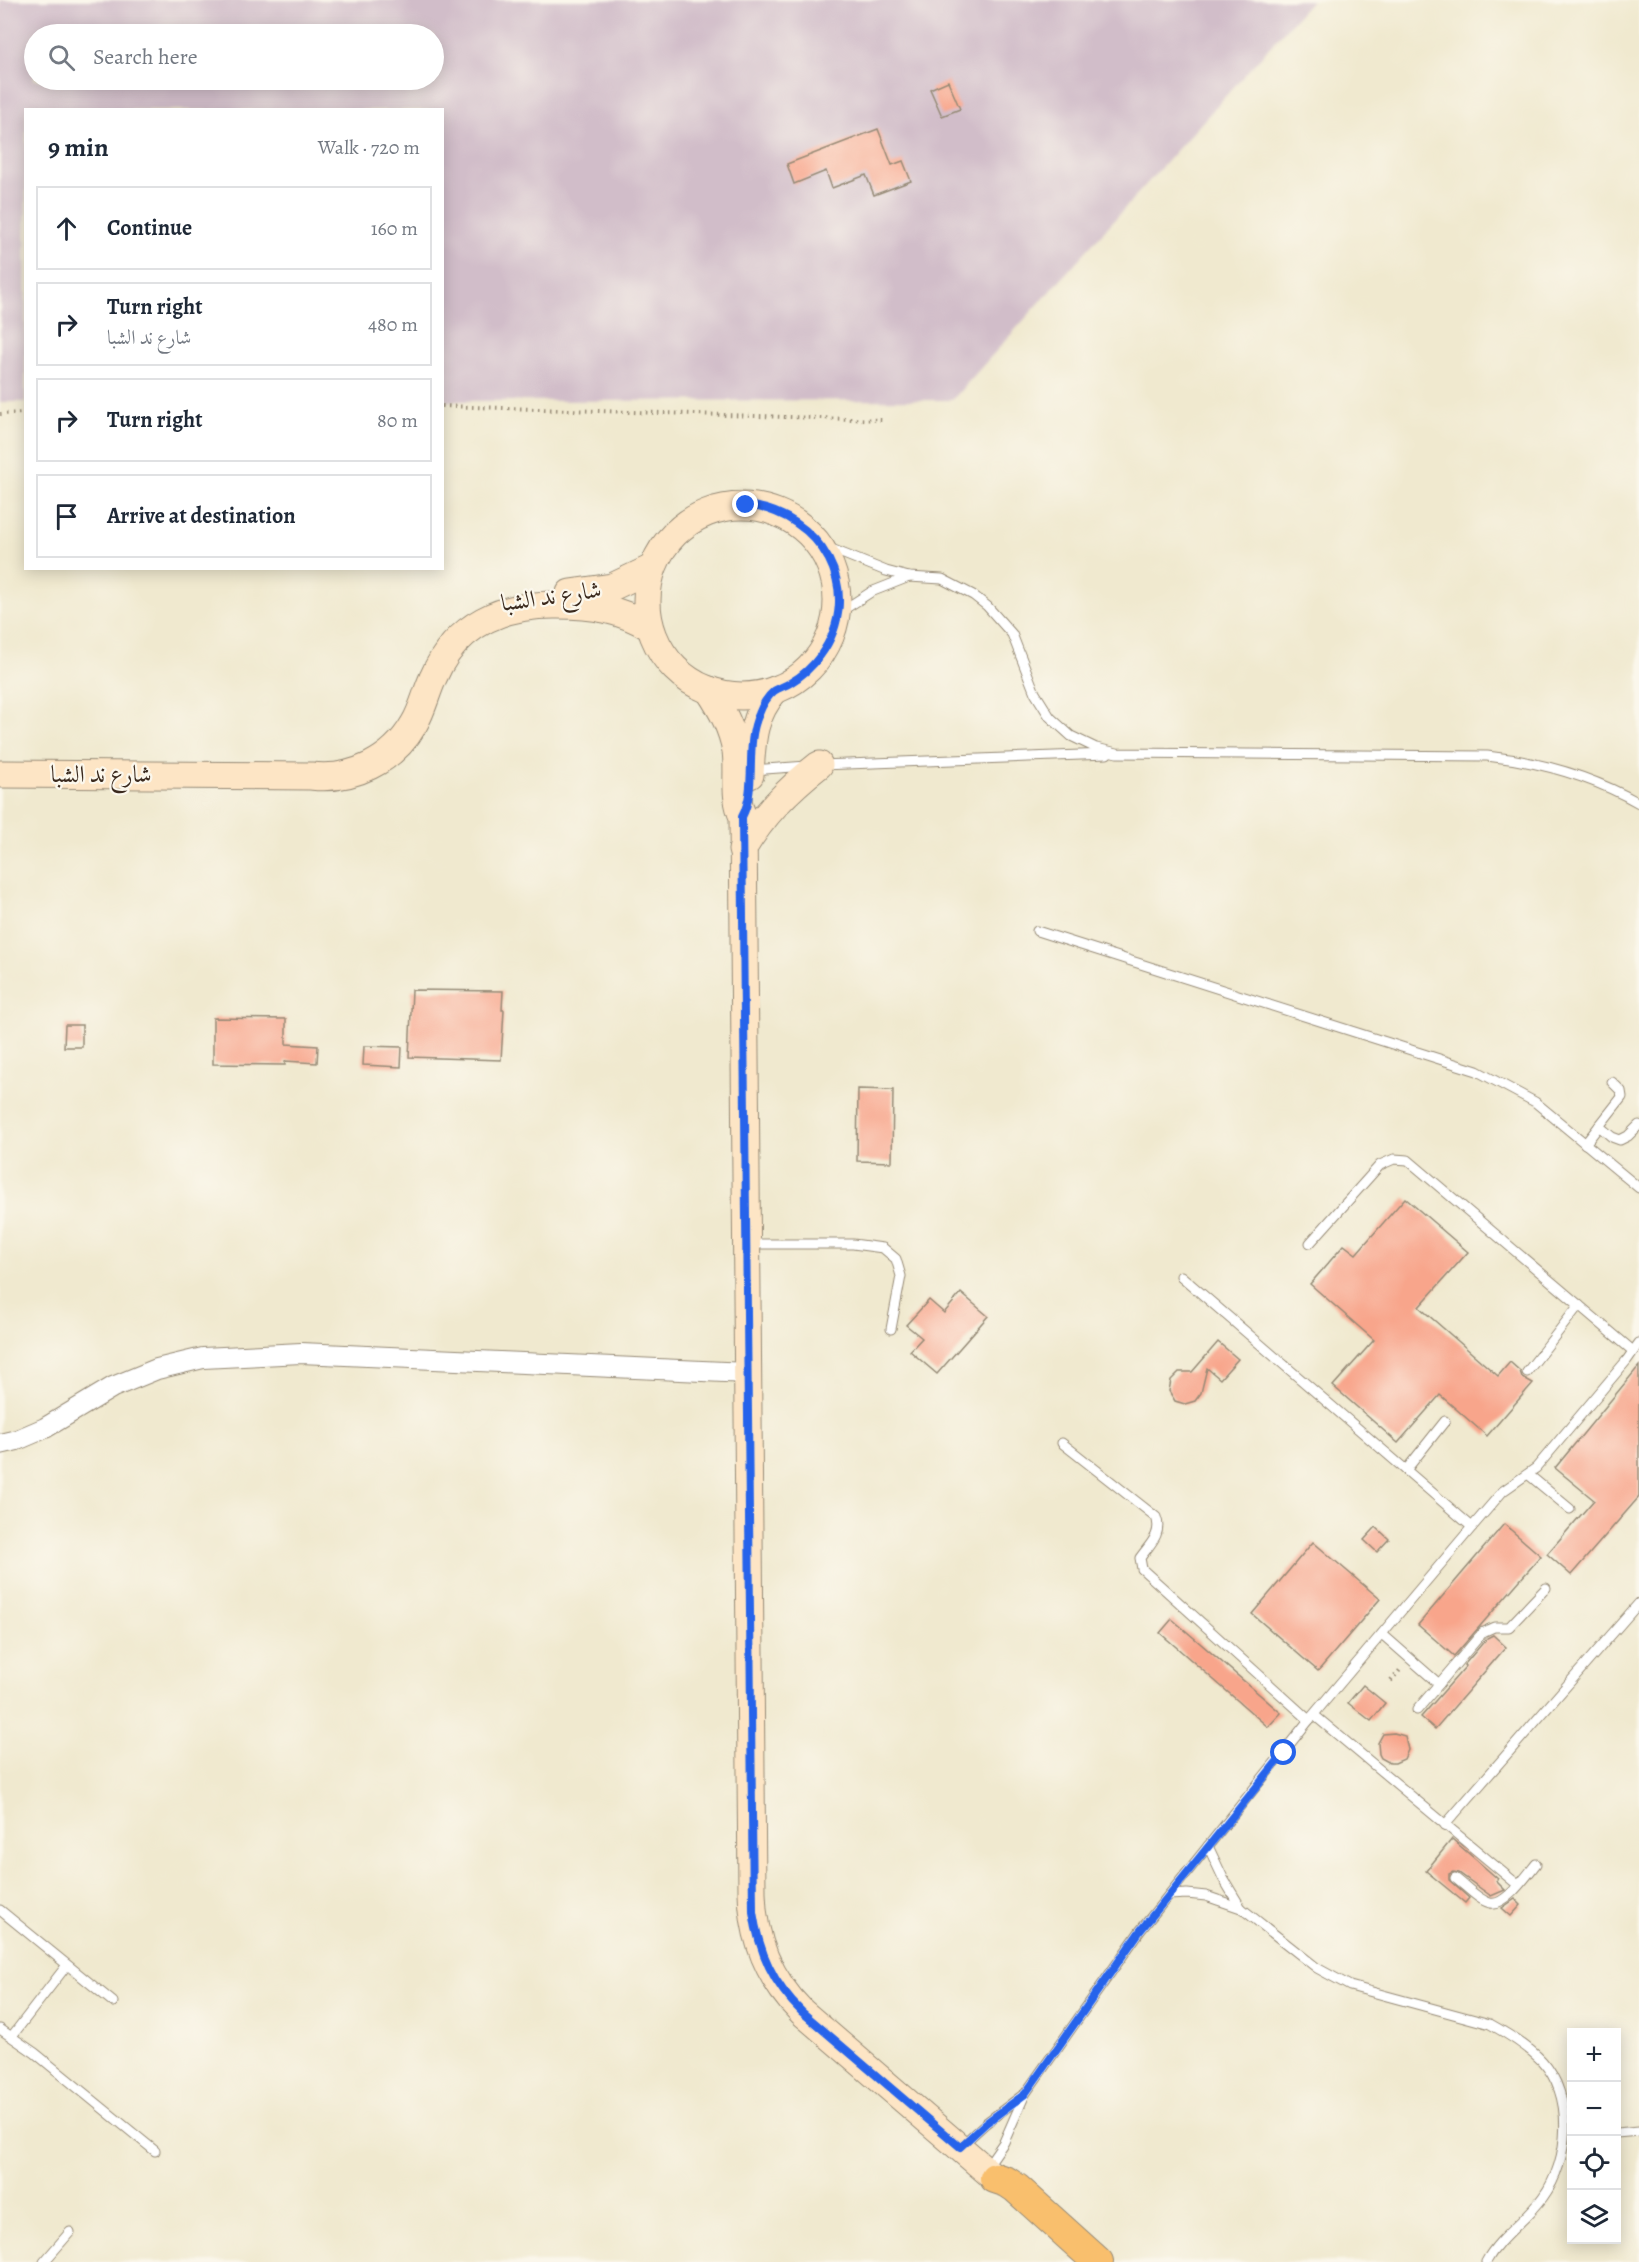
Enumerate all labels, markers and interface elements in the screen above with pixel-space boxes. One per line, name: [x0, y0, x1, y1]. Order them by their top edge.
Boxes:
search box: [24, 24, 444, 90]
icon: search: [45, 41, 78, 74]
text: Search here: [93, 42, 198, 72]
text: 9 min: [48, 130, 109, 165]
text: Walk · 720 m: [318, 134, 420, 161]
icon: ahead: [50, 212, 83, 245]
text: Continue: [107, 213, 192, 243]
text: 160 m: [371, 215, 418, 242]
text: Turn right: [107, 292, 203, 322]
icon: right: [50, 308, 83, 341]
text: 480 m: [368, 311, 418, 338]
text: شارع ند الشبا: [107, 324, 191, 351]
icon: right: [50, 404, 83, 437]
text: Turn right: [107, 405, 203, 435]
text: 80 m: [377, 407, 418, 434]
route end: [732, 491, 758, 517]
icon: arrive: [50, 500, 83, 533]
text: Arrive at destination: [107, 501, 296, 531]
street label: شارع ند الشبا: [499, 573, 604, 623]
street label: شارع ند الشبا: [50, 758, 152, 794]
route start: [1270, 1739, 1296, 1765]
map controls: [1567, 2028, 1621, 2244]
button: +: [1567, 2028, 1621, 2082]
button: −: [1567, 2082, 1621, 2136]
button: locate: [1567, 2136, 1621, 2190]
button: layers: [1567, 2190, 1621, 2244]

